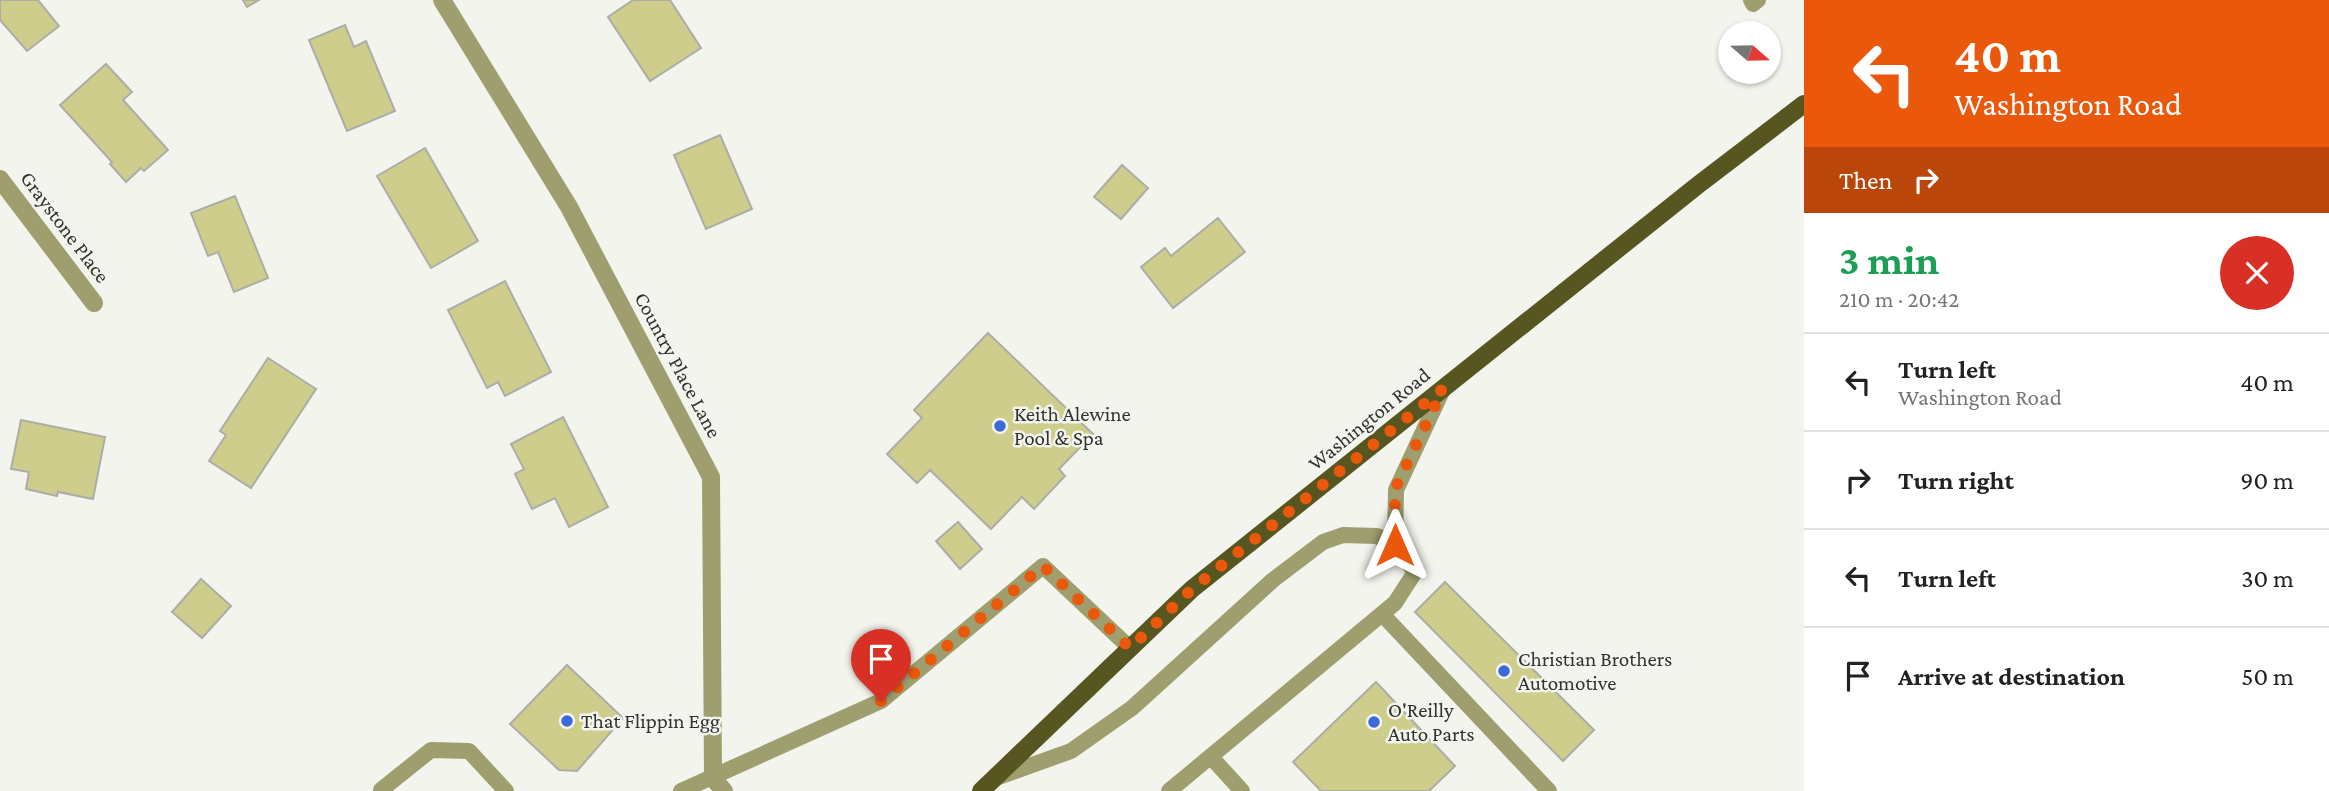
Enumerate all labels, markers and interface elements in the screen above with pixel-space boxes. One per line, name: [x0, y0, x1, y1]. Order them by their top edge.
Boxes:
north arrow: [1718, 21, 1782, 84]
map controls: [1718, 21, 1781, 84]
icon: left: [1839, 28, 1930, 119]
text: 40 m: [1954, 28, 2061, 83]
text: Washington Road: [1954, 86, 2182, 122]
icon: right: [1907, 161, 1945, 199]
text: Then: [1839, 166, 1893, 195]
street label: Graystone Place: [15, 167, 115, 287]
text: 3 min: [1839, 236, 1939, 283]
button: close: [2220, 236, 2294, 310]
text: 210 m · 20:42: [1839, 286, 1959, 312]
street label: Country Place Lane: [630, 288, 726, 442]
text: Turn left: [1898, 355, 1996, 384]
street label: Washington Road: [1303, 363, 1435, 475]
icon: left: [1839, 363, 1877, 401]
text: 40 m: [2240, 368, 2294, 397]
text: Washington Road: [1898, 384, 2062, 410]
place label: Keith Alewine Pool & Spa: [1014, 402, 1131, 450]
marker: Keith Alewine Pool & Spa: [992, 418, 1008, 434]
icon: right: [1839, 461, 1877, 499]
text: Turn right: [1898, 466, 2014, 495]
text: 90 m: [2240, 466, 2294, 495]
position arrow: [1358, 508, 1432, 582]
icon: left: [1839, 559, 1877, 597]
text: Turn left: [1898, 564, 1996, 593]
text: 30 m: [2241, 564, 2294, 593]
pin: [851, 629, 911, 701]
icon: arrive: [862, 640, 900, 678]
place label: Christian Brothers Automotive: [1518, 647, 1672, 695]
icon: arrive: [1839, 657, 1877, 695]
text: Arrive at destination: [1898, 662, 2125, 691]
text: 50 m: [2241, 662, 2294, 691]
marker: Christian Brothers Automotive: [1496, 663, 1512, 679]
place label: O'Reilly Auto Parts: [1388, 698, 1474, 746]
place label: That Flippin Egg: [581, 709, 720, 733]
marker: That Flippin Egg: [559, 713, 575, 729]
marker: O'Reilly Auto Parts: [1366, 714, 1382, 730]

